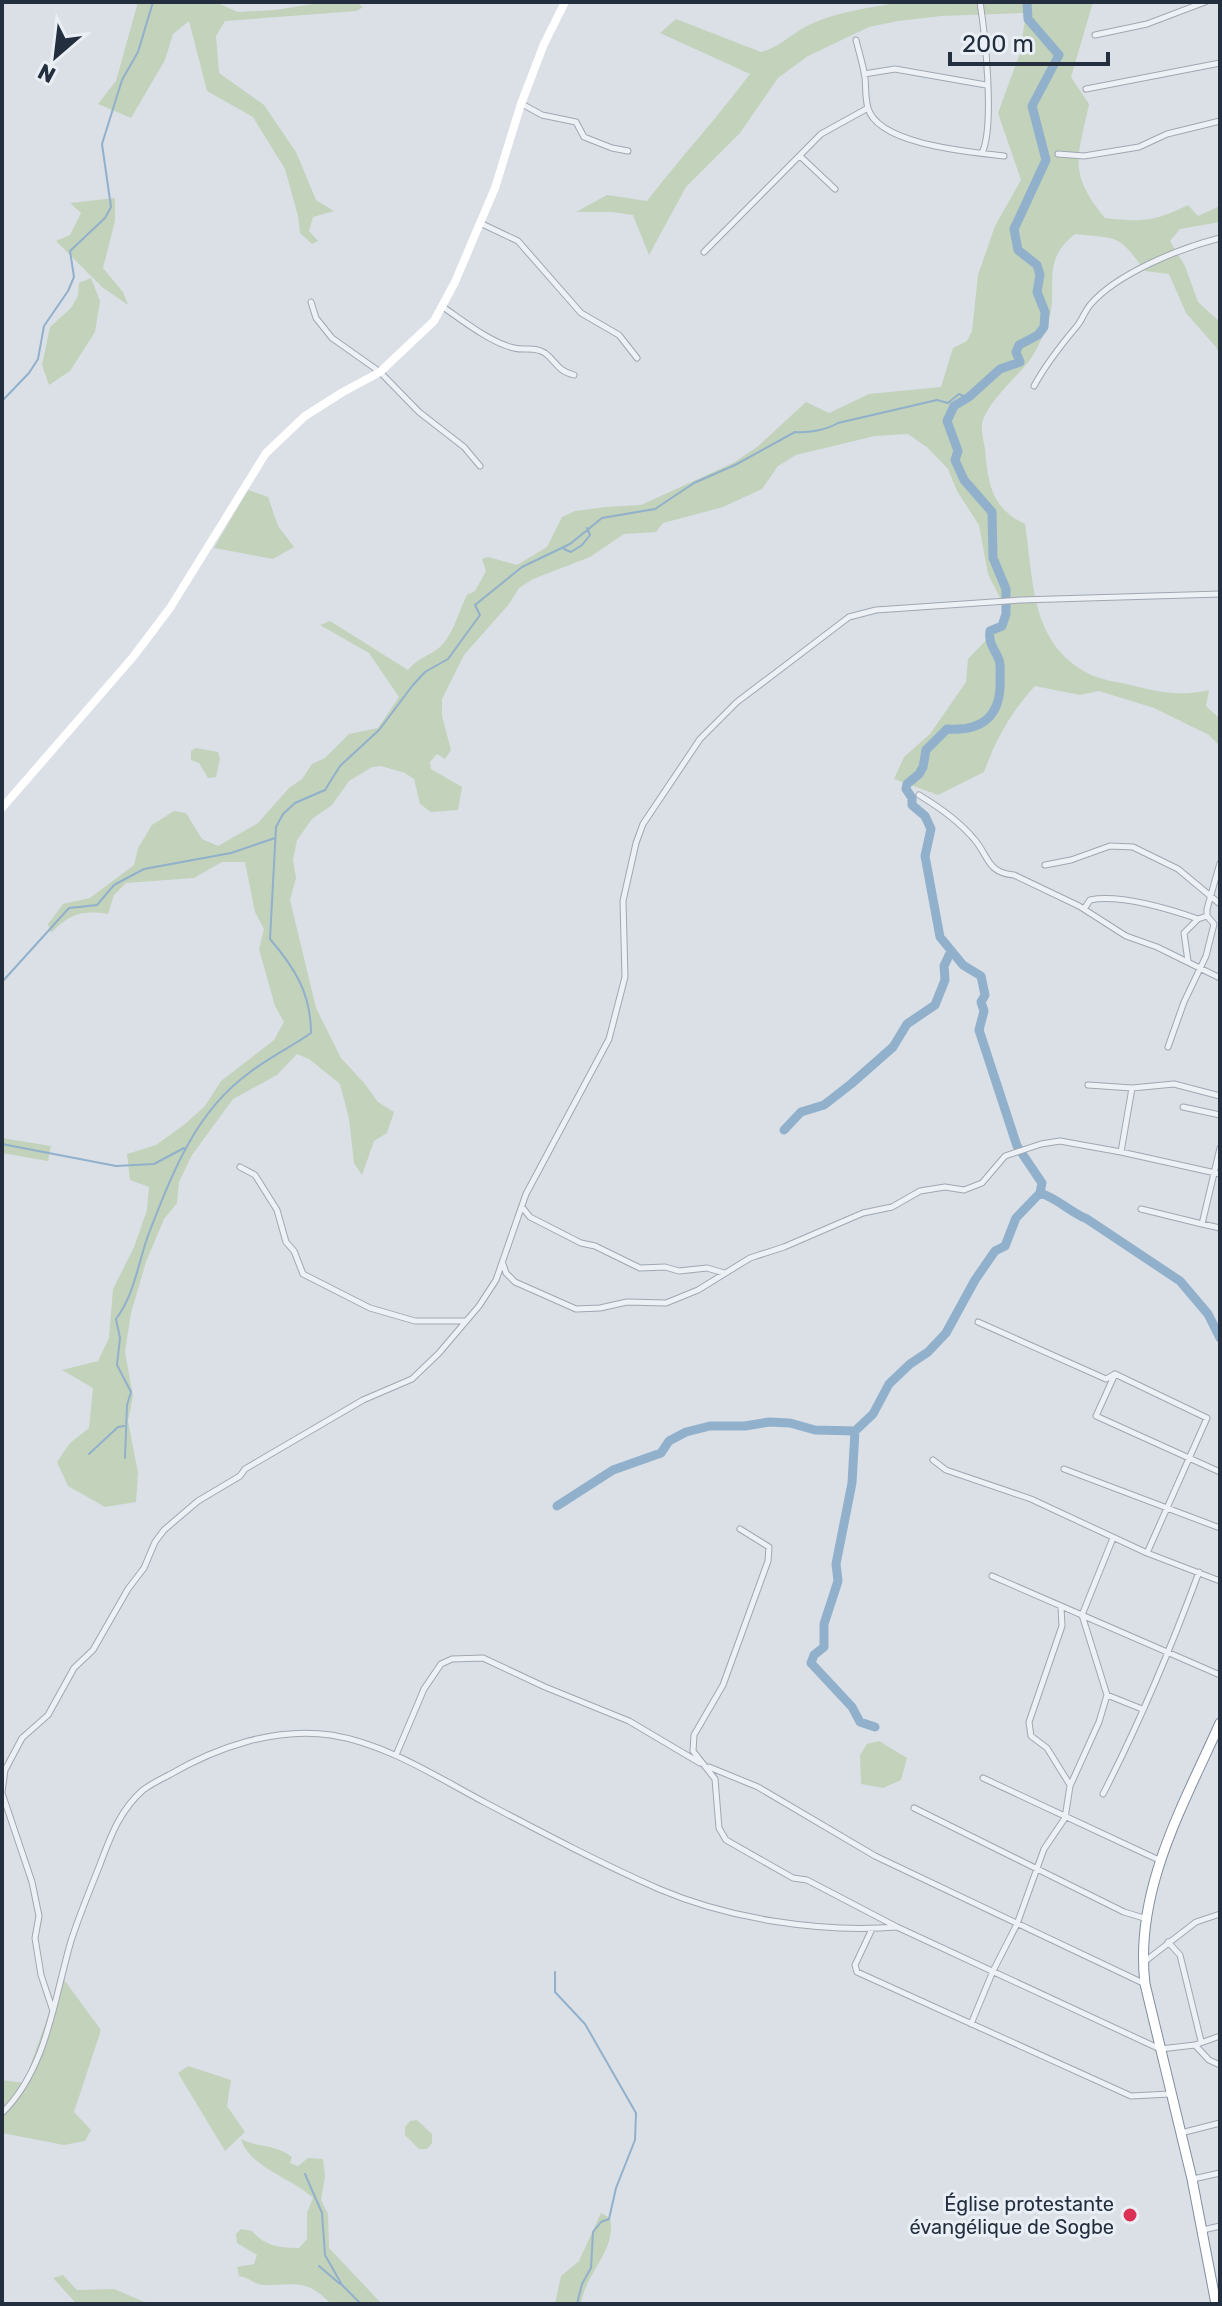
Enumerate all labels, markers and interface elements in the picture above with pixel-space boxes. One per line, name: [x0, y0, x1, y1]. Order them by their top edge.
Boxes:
north arrow: [16, 16, 96, 96]
scale bar: [950, 16, 1108, 66]
text: 200 m: [962, 30, 1034, 58]
text: N: [34, 58, 60, 89]
place label: Église protestante évangélique de Sogbe: [909, 2192, 1114, 2239]
marker: Église protestante évangélique de Sogbe: [1121, 2206, 1139, 2224]

